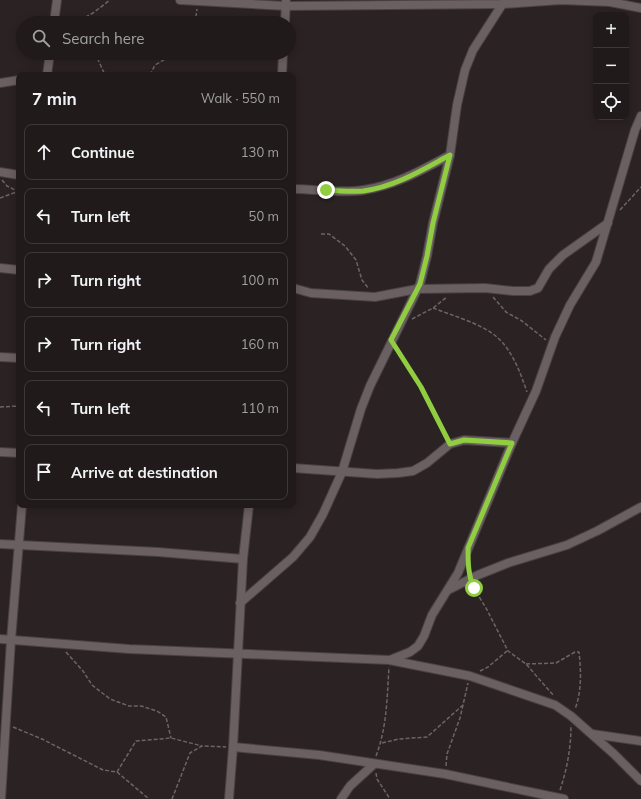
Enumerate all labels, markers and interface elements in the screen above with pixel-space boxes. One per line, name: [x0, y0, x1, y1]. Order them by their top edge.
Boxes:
map controls: [593, 12, 629, 120]
button: +: [593, 12, 629, 48]
search box: [16, 16, 296, 60]
icon: search: [30, 27, 52, 49]
text: Search here: [62, 29, 144, 48]
button: −: [593, 48, 629, 84]
button: locate: [593, 84, 629, 120]
text: 7 min: [32, 88, 77, 109]
text: Walk · 550 m: [201, 90, 280, 106]
icon: ahead: [33, 141, 55, 163]
text: Continue: [71, 143, 134, 162]
text: 130 m: [241, 144, 279, 160]
route end: [317, 181, 335, 199]
icon: left: [33, 205, 55, 227]
text: Turn left: [71, 207, 130, 226]
text: 50 m: [249, 208, 279, 224]
icon: right: [33, 269, 55, 291]
text: Turn right: [71, 271, 141, 290]
text: 100 m: [241, 272, 279, 288]
icon: right: [33, 333, 55, 355]
text: Turn right: [71, 335, 141, 354]
text: 160 m: [241, 336, 279, 352]
icon: left: [33, 397, 55, 419]
text: Turn left: [71, 399, 130, 418]
text: 110 m: [241, 400, 279, 416]
icon: arrive: [33, 461, 55, 483]
text: Arrive at destination: [71, 463, 218, 482]
route start: [465, 579, 483, 597]

